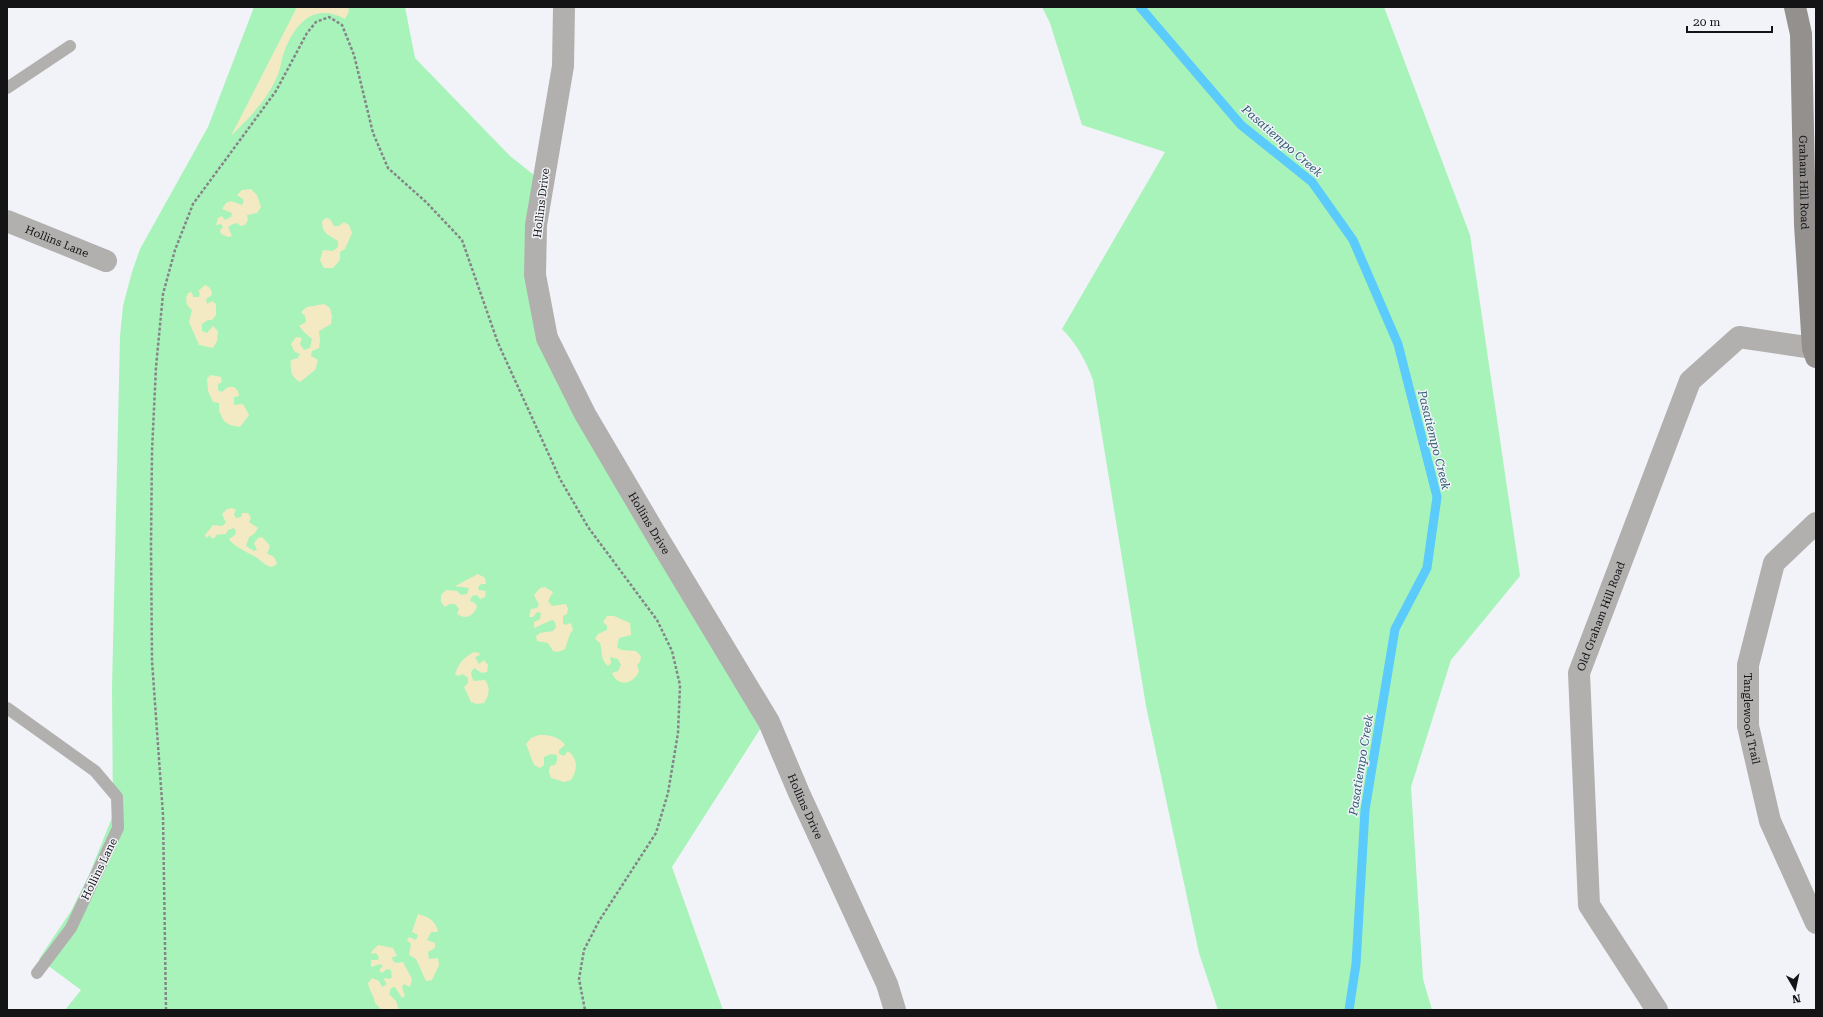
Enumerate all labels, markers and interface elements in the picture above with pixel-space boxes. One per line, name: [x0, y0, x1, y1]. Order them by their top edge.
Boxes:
scale bar: [1687, 8, 1772, 34]
text: 20 m: [1693, 15, 1720, 29]
water label: Pasatiempo Creek: [1238, 102, 1325, 180]
street label: Graham Hill Road: [1796, 135, 1811, 230]
street label: Hollins Drive: [531, 168, 552, 239]
street label: Hollins Lane: [23, 223, 91, 260]
water label: Pasatiempo Creek: [1415, 388, 1453, 492]
street label: Hollins Drive: [625, 490, 672, 557]
street label: Old Graham Hill Road: [1574, 560, 1628, 673]
street label: Tanglewood Trail: [1741, 673, 1763, 766]
water label: Pasatiempo Creek: [1346, 713, 1376, 817]
street label: Hollins Drive: [785, 772, 825, 841]
street label: Hollins Lane: [79, 836, 120, 902]
north arrow: [1775, 969, 1815, 1009]
text: N: [1791, 991, 1802, 1006]

